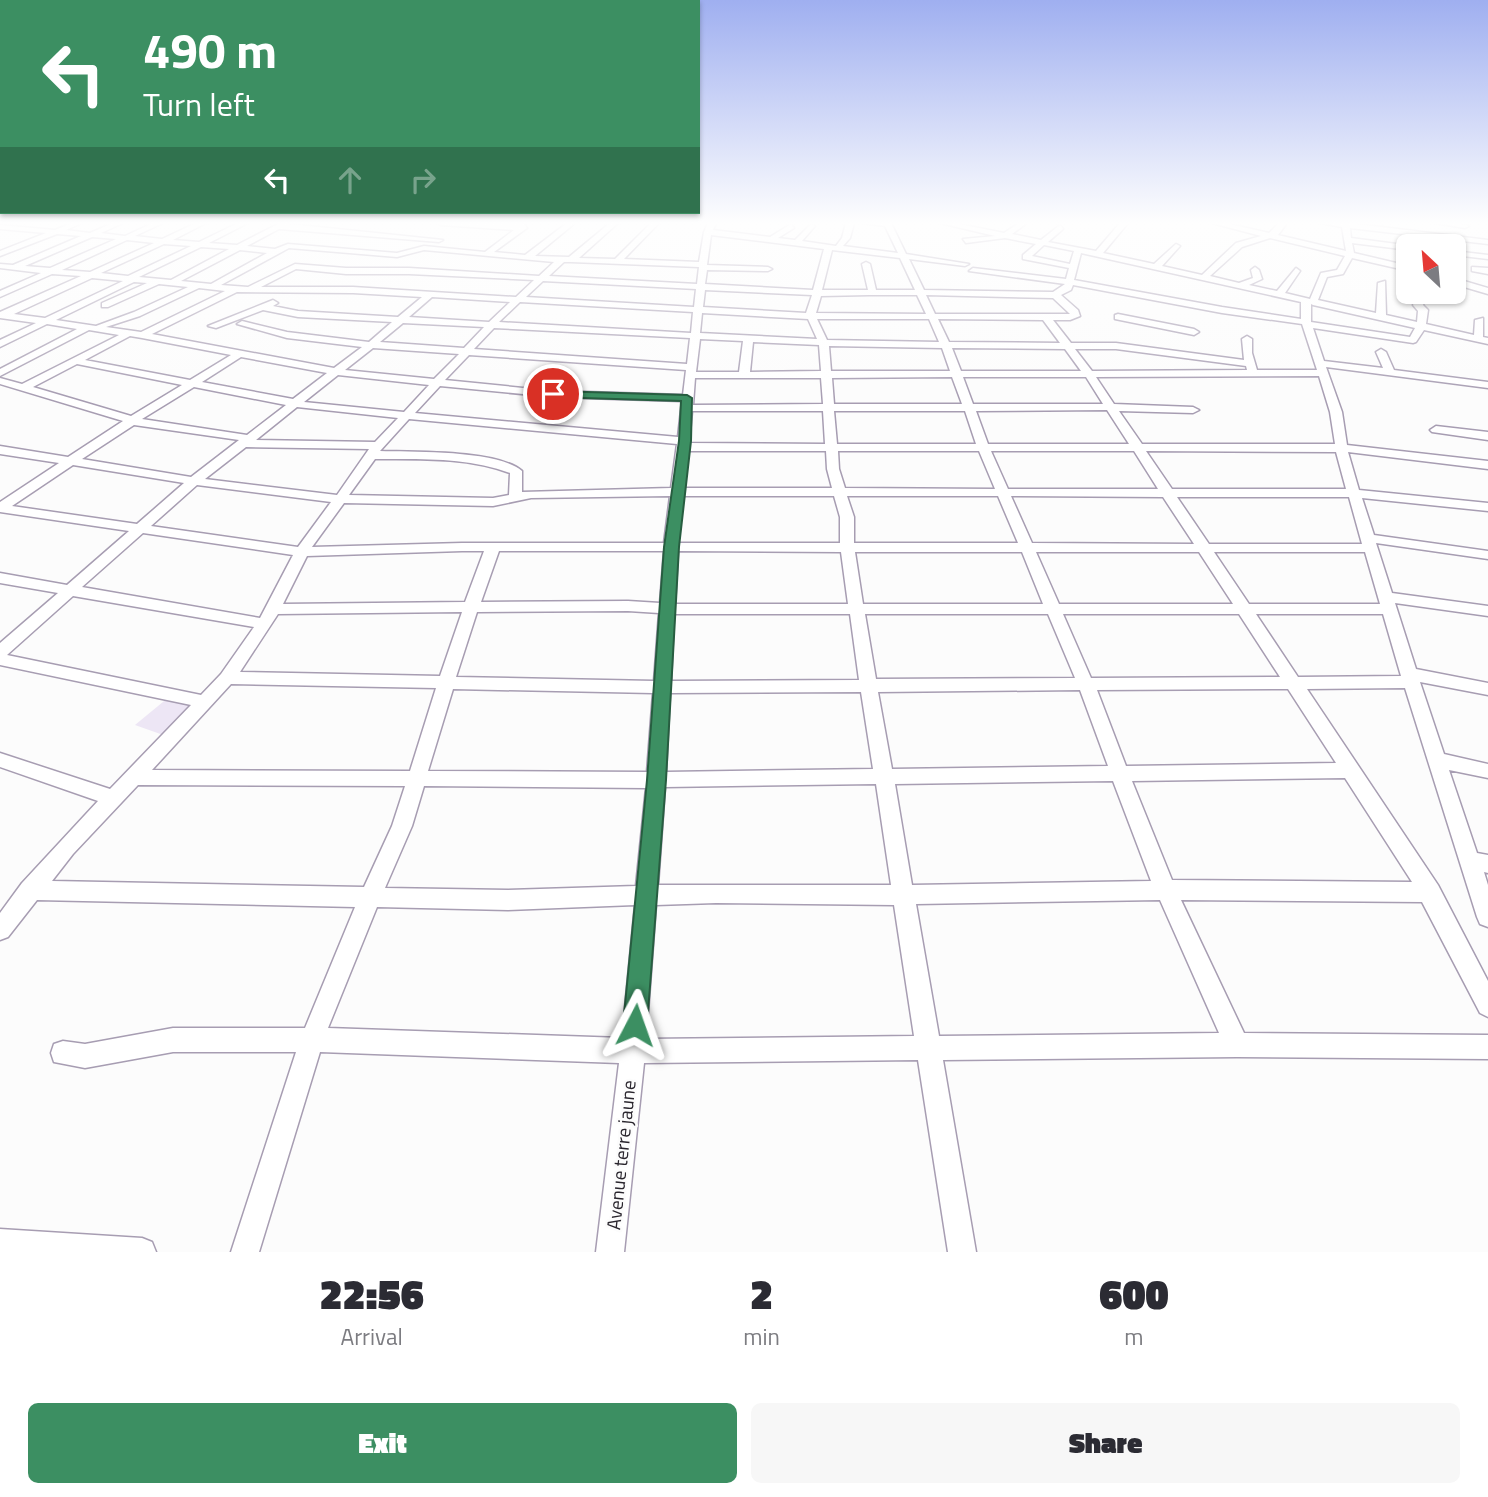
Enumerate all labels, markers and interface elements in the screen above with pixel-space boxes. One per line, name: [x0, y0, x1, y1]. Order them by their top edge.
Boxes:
text: 490 m: [143, 12, 277, 87]
icon: left: [28, 28, 119, 119]
text: Turn left: [143, 80, 255, 128]
icon: left: [258, 161, 296, 199]
icon: ahead: [331, 161, 369, 199]
icon: right: [404, 161, 442, 199]
north arrow: [1396, 234, 1466, 304]
map controls: [1396, 234, 1466, 304]
pin: [523, 364, 583, 424]
icon: arrive: [534, 375, 572, 413]
position arrow: [598, 988, 672, 1062]
street label: Avenue terre jaune: [598, 1079, 643, 1231]
text: 22:56: [319, 1261, 424, 1325]
text: 2: [750, 1261, 773, 1325]
text: 600: [1099, 1261, 1169, 1325]
text: Arrival: [340, 1319, 403, 1354]
text: min: [743, 1319, 780, 1354]
text: m: [1124, 1319, 1144, 1354]
button: Exit: [28, 1403, 737, 1483]
button: Share: [751, 1403, 1460, 1483]

